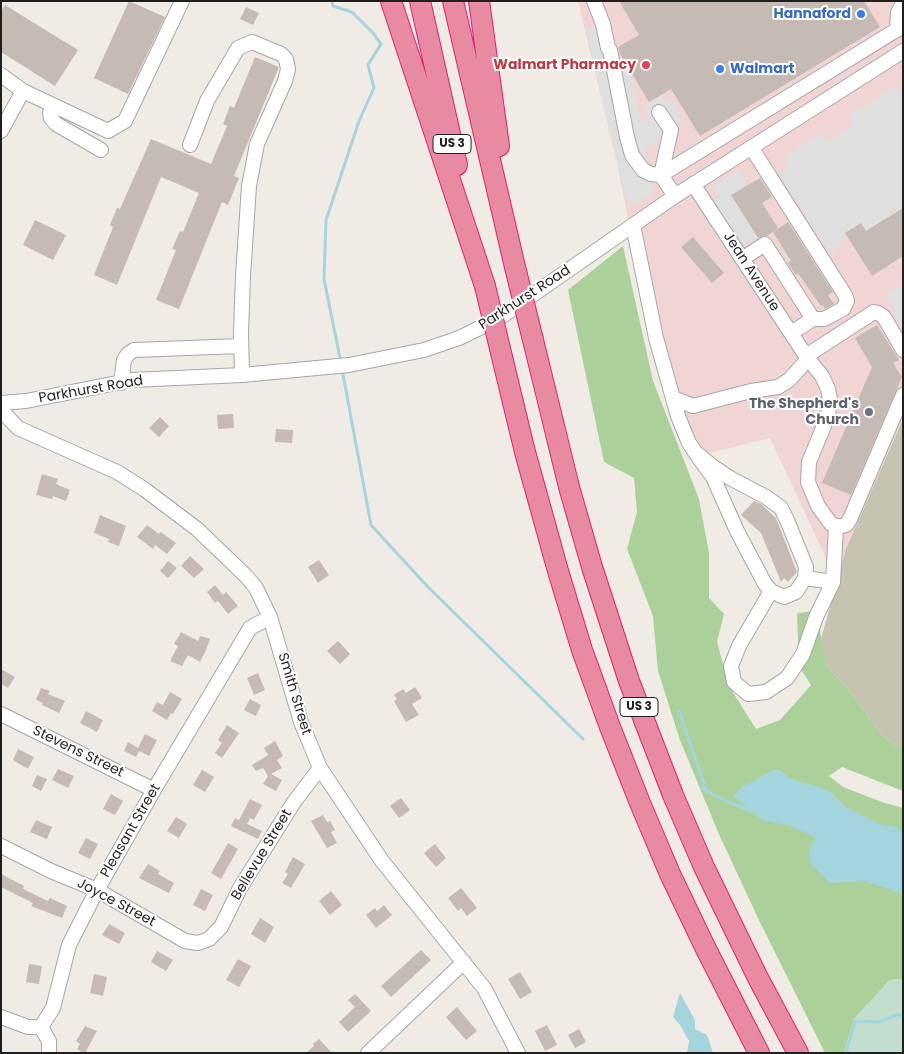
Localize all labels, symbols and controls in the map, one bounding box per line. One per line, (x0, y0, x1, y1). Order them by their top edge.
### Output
place label: Hannaford (773, 6, 851, 22)
marker: Hannaford (855, 8, 867, 20)
place label: Walmart Pharmacy (493, 57, 636, 73)
marker: Walmart Pharmacy (640, 59, 652, 71)
place label: Walmart (730, 61, 794, 77)
marker: Walmart (714, 63, 726, 75)
road number: US 3 (433, 134, 471, 154)
street label: Jean Avenue (719, 229, 783, 315)
street label: Parkhurst Road (476, 262, 574, 334)
street label: Parkhurst Road (38, 373, 144, 407)
place label: The Shepherd's Church (749, 396, 859, 428)
marker: The Shepherd's Church (863, 406, 875, 418)
street label: Smith Street (274, 651, 314, 737)
road number: US 3 (620, 698, 658, 716)
street label: Stevens Street (30, 723, 126, 781)
street label: Pleasant Street (97, 781, 165, 881)
street label: Bellevue Street (228, 807, 296, 903)
street label: Joyce Street (74, 875, 158, 931)

